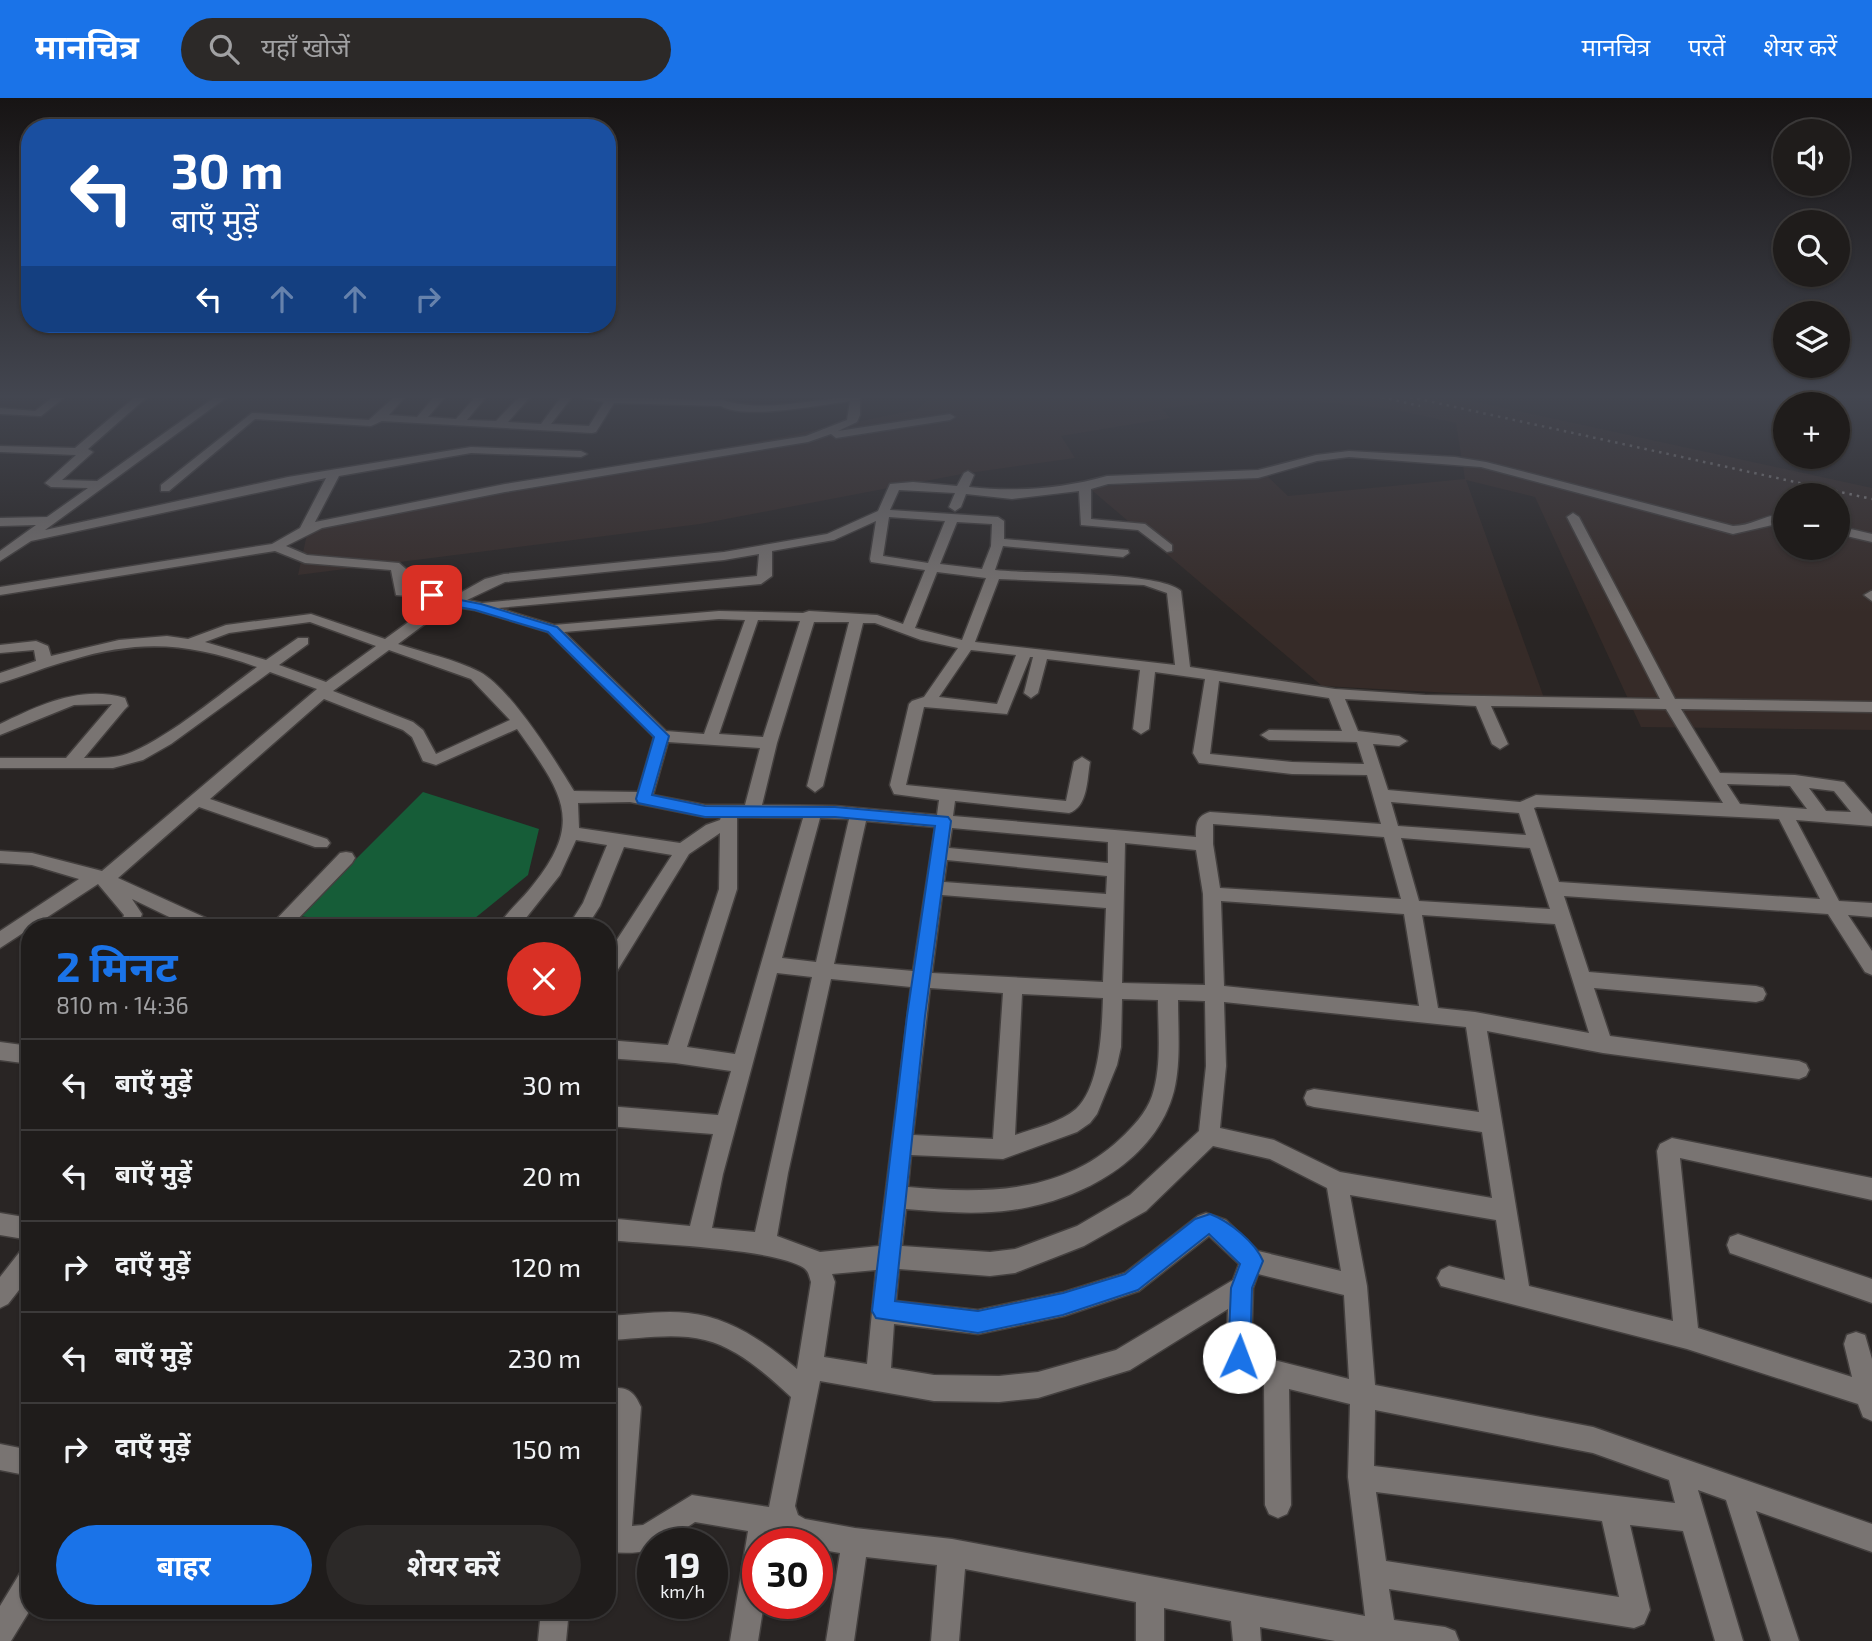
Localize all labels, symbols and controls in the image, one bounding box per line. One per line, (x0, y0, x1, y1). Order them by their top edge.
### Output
search box (181, 18, 671, 81)
text: मानचित्र (35, 26, 139, 66)
icon: search (205, 30, 243, 68)
text: यहाँ खोजें (261, 31, 350, 62)
text: मानचित्र (1582, 32, 1650, 61)
text: परतें (1688, 32, 1725, 61)
text: शेयर करें (1763, 32, 1837, 61)
map controls (1773, 119, 1850, 560)
button: sound (1773, 119, 1850, 196)
text: 30 m (171, 140, 283, 199)
icon: left (56, 147, 147, 238)
text: बाएँ मुड़ें (171, 200, 259, 238)
button: search (1773, 210, 1850, 287)
icon: left (190, 280, 228, 318)
icon: ahead (263, 280, 301, 318)
icon: ahead (336, 280, 374, 318)
icon: right (409, 280, 447, 318)
button: layers (1773, 301, 1850, 378)
button: + (1773, 392, 1850, 469)
button: − (1773, 483, 1850, 560)
pin (402, 565, 462, 625)
icon: arrive (413, 576, 451, 614)
text: 2 मिनट (56, 940, 178, 990)
button: close (507, 942, 581, 1016)
text: 810 m · 14:36 (56, 991, 189, 1019)
icon: left (56, 1066, 94, 1104)
text: बाएँ मुड़ें (115, 1066, 192, 1097)
text: 30 m (522, 1069, 581, 1100)
icon: left (56, 1157, 94, 1195)
text: बाएँ मुड़ें (115, 1157, 192, 1188)
text: 20 m (522, 1160, 581, 1191)
icon: right (56, 1248, 94, 1286)
text: दाएँ मुड़ें (115, 1248, 190, 1279)
text: 120 m (512, 1251, 581, 1282)
position arrow (1202, 1320, 1276, 1394)
icon: left (56, 1339, 94, 1377)
text: बाएँ मुड़ें (115, 1339, 192, 1370)
text: 230 m (508, 1342, 581, 1373)
icon: right (56, 1430, 94, 1468)
text: दाएँ मुड़ें (115, 1430, 190, 1461)
text: 150 m (512, 1433, 581, 1464)
button: बाहर (56, 1525, 312, 1605)
button: शेयर करें (326, 1525, 581, 1605)
speed limit sign: 30 (742, 1528, 833, 1619)
text: 19 (665, 1543, 700, 1585)
text: km/h (660, 1580, 705, 1602)

